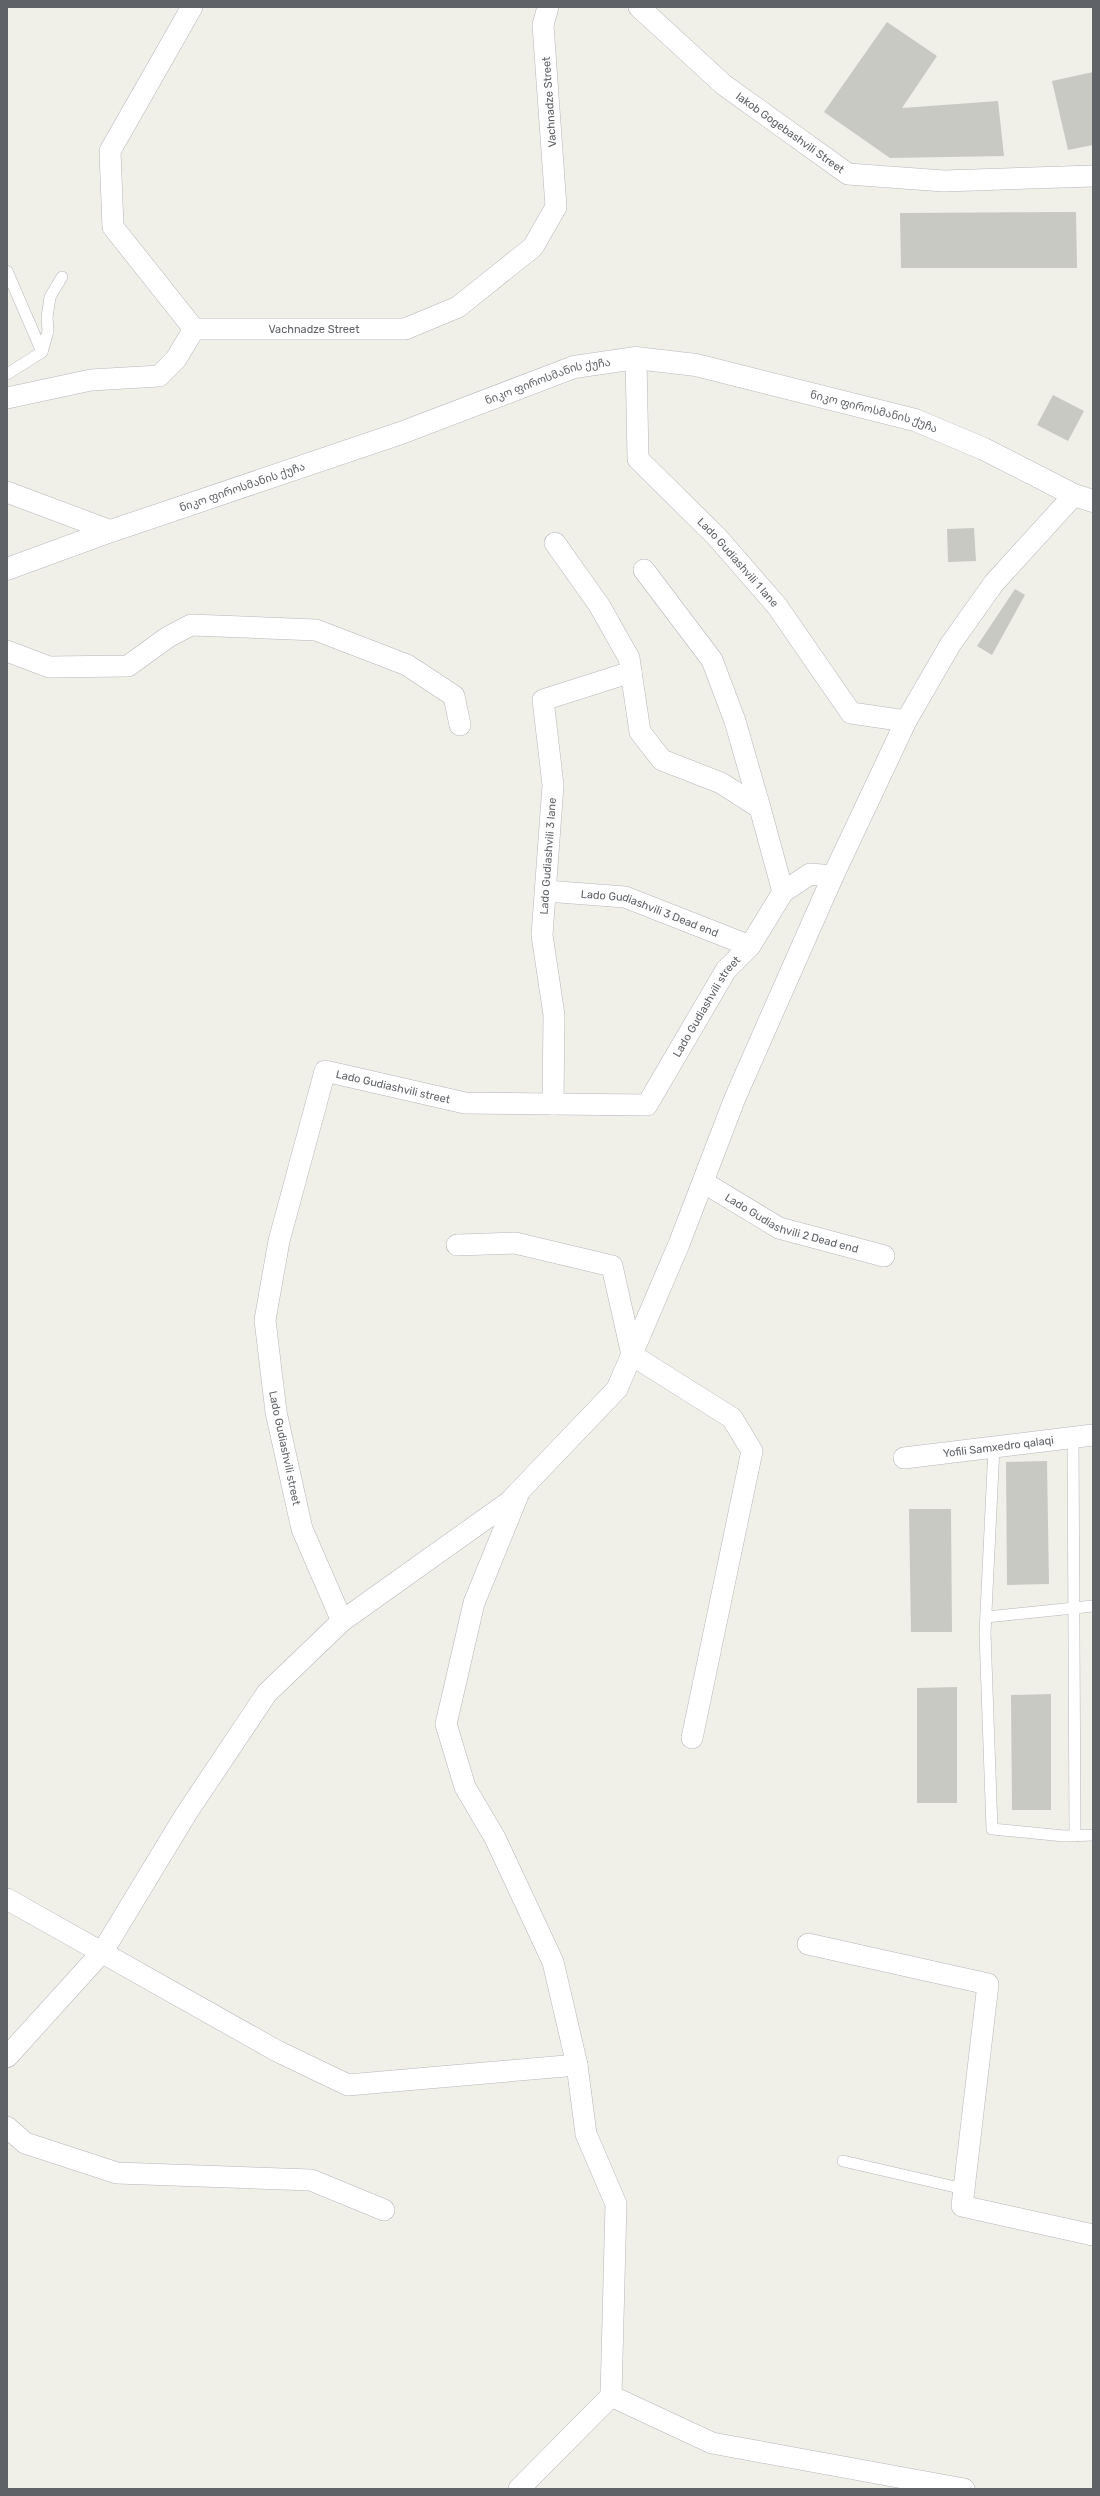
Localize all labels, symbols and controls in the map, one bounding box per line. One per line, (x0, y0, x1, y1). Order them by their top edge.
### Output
street label: Vachnadze Street (540, 55, 559, 148)
street label: Iakob Gogebashvili Street (733, 90, 847, 177)
street label: Vachnadze Street (268, 323, 360, 336)
street label: ნიკო ფიროსმანის ქუჩა (483, 356, 611, 407)
street label: ნიკო ფიროსმანის ქუჩა (809, 388, 939, 436)
street label: ნიკო ფიროსმანის ქუჩა (178, 460, 307, 514)
street label: Lado Gudiashvili 1 lane (695, 515, 781, 610)
street label: Lado Gudiashvili 3 lane (538, 797, 559, 915)
street label: Lado Gudiashvili 3 Dead end (580, 888, 720, 940)
street label: Lado Gudiashvili street (670, 953, 744, 1060)
street label: Lado Gudiashvili street (335, 1068, 452, 1107)
street label: Lado Gudiashvili 2 Dead end (722, 1191, 860, 1256)
street label: Lado Gudiashvili street (266, 1390, 303, 1507)
street label: Yofili Samxedro qalaqi (942, 1434, 1054, 1460)

